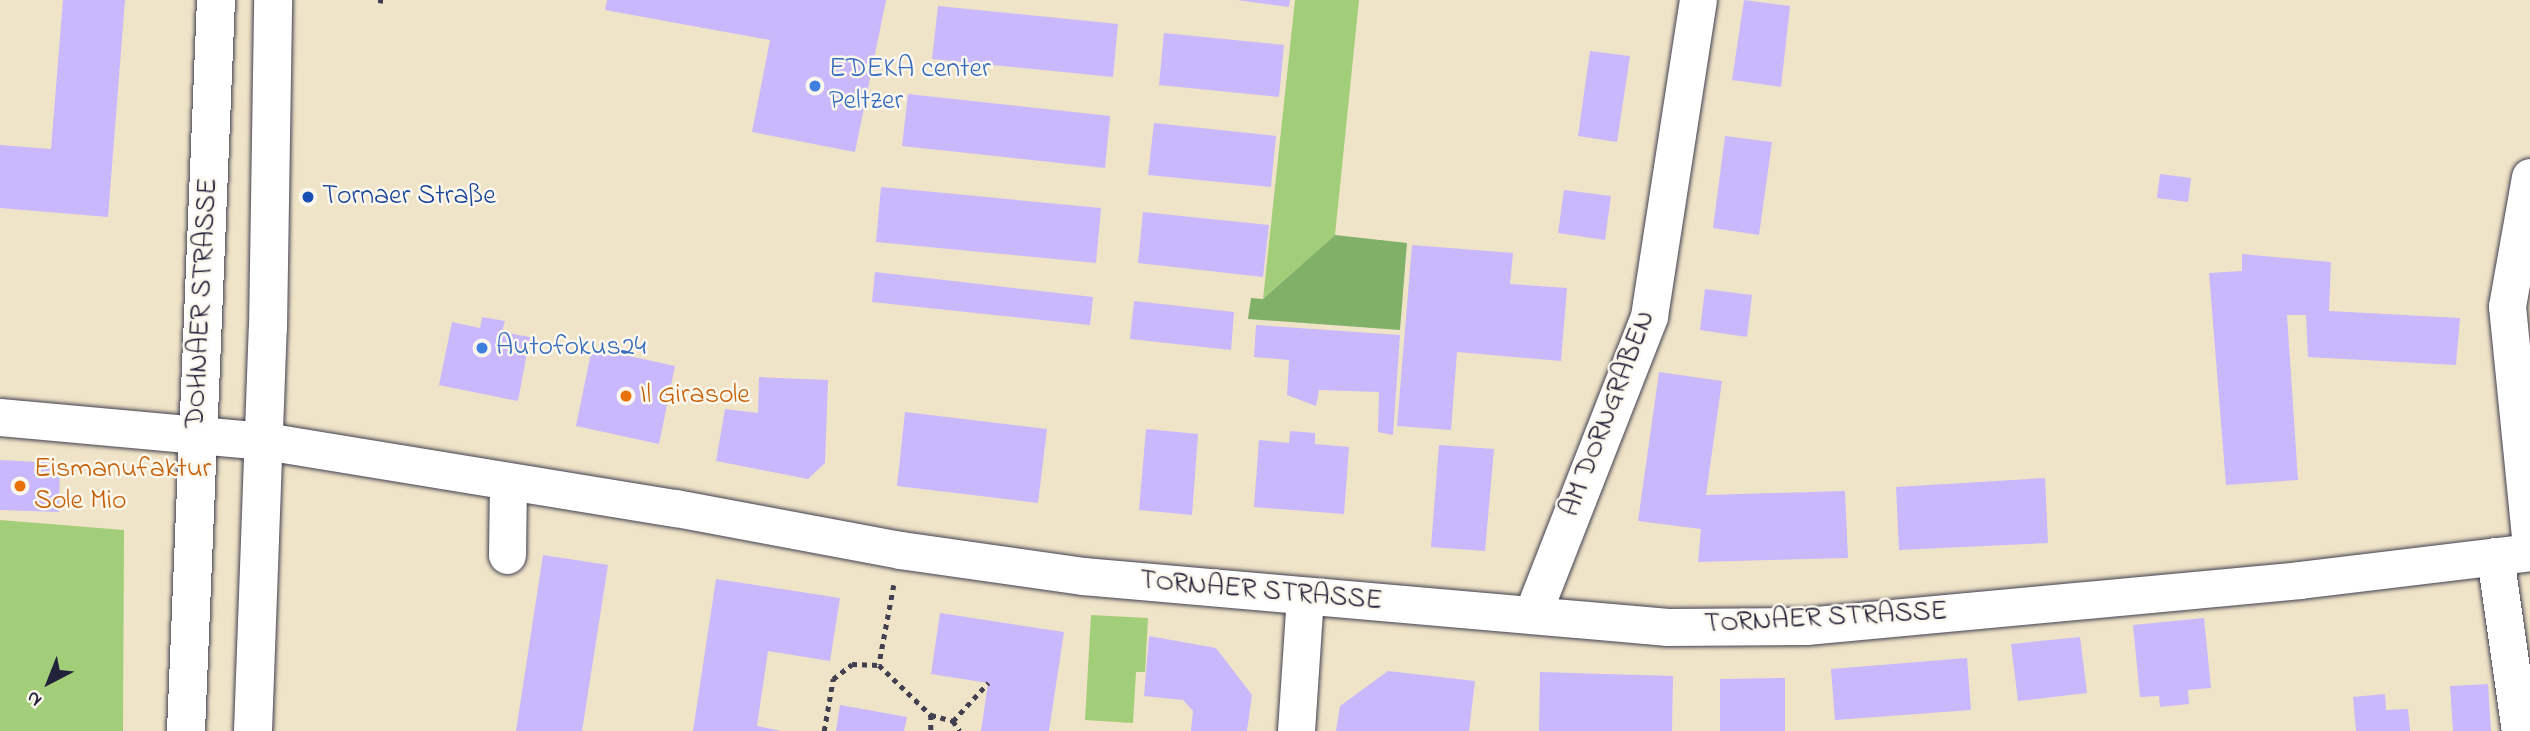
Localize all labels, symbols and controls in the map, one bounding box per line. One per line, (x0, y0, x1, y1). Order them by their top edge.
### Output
place label: EDEKA center Peltzer (829, 53, 991, 119)
marker: EDEKA center Peltzer (807, 78, 823, 94)
street label: DOHNAER STRASSE (180, 177, 226, 429)
place label: Tornaer Straße (322, 180, 496, 214)
marker: Tornaer Straße (300, 189, 316, 205)
street label: AM DORNGRABEN (1554, 306, 1664, 522)
place label: Autofokus24 (496, 331, 646, 365)
marker: Autofokus24 (474, 340, 490, 356)
place label: Il Girasole (640, 379, 750, 413)
marker: Il Girasole (618, 388, 634, 404)
place label: Eismanufaktur Sole Mio (34, 453, 211, 519)
marker: Eismanufaktur Sole Mio (12, 478, 28, 494)
street label: TORNAER STRASSE (1138, 565, 1384, 619)
street label: TORNAER STRASSE (1704, 596, 1948, 642)
north arrow (14, 647, 84, 717)
text: N (21, 684, 48, 712)

